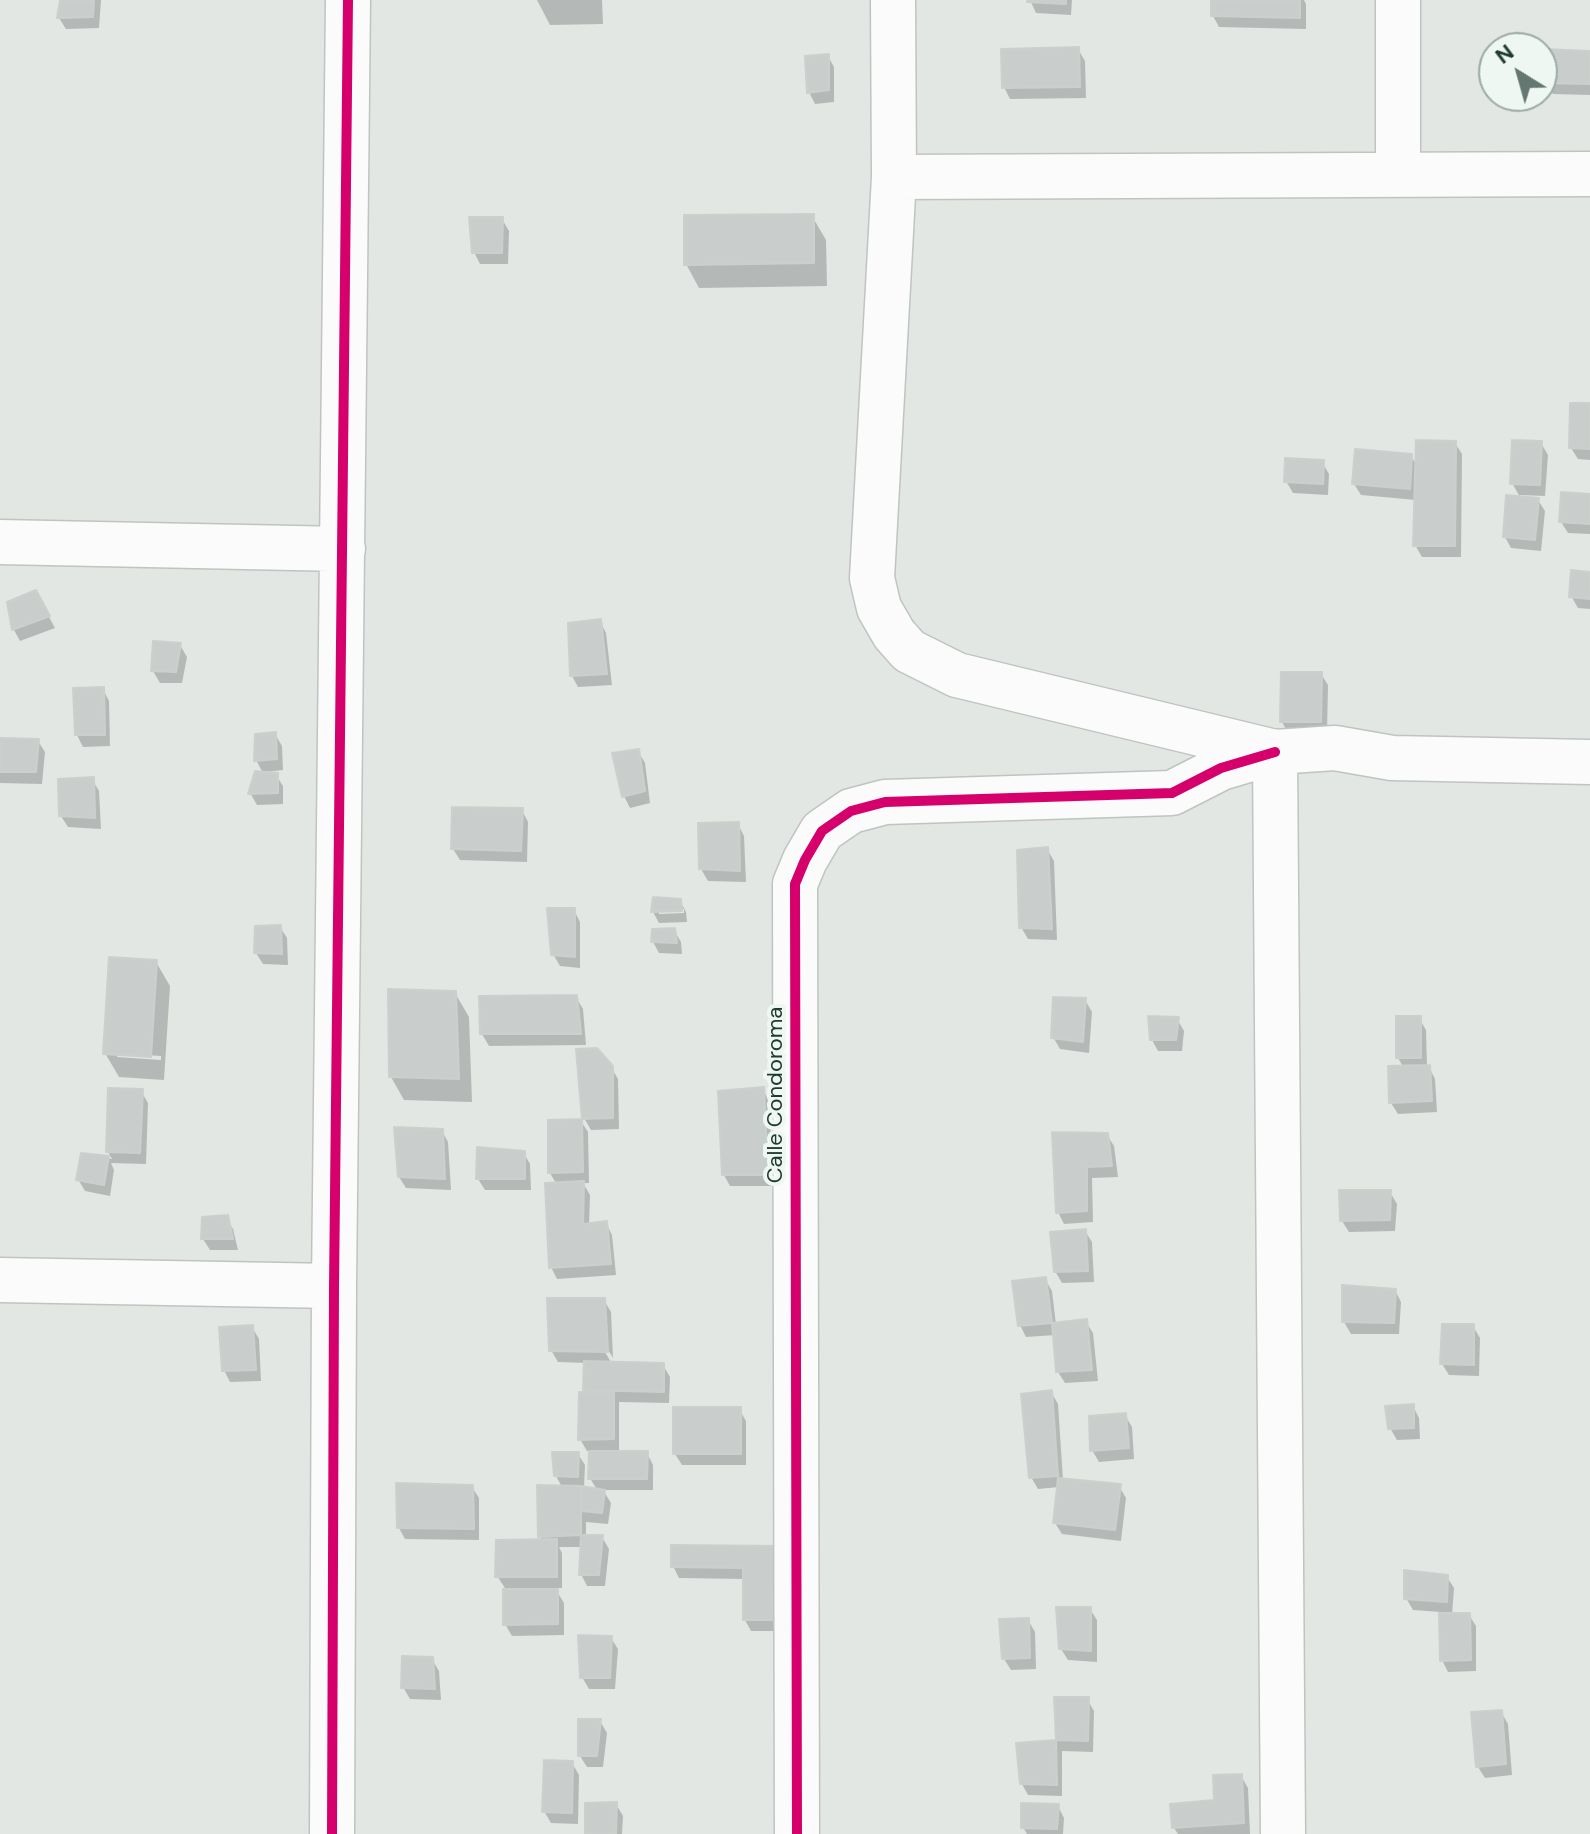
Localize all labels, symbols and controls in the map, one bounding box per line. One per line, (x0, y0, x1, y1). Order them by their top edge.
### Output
north arrow (1478, 32, 1558, 112)
text: N (1489, 38, 1520, 70)
street label: Calle Condoroma (763, 1007, 789, 1183)

